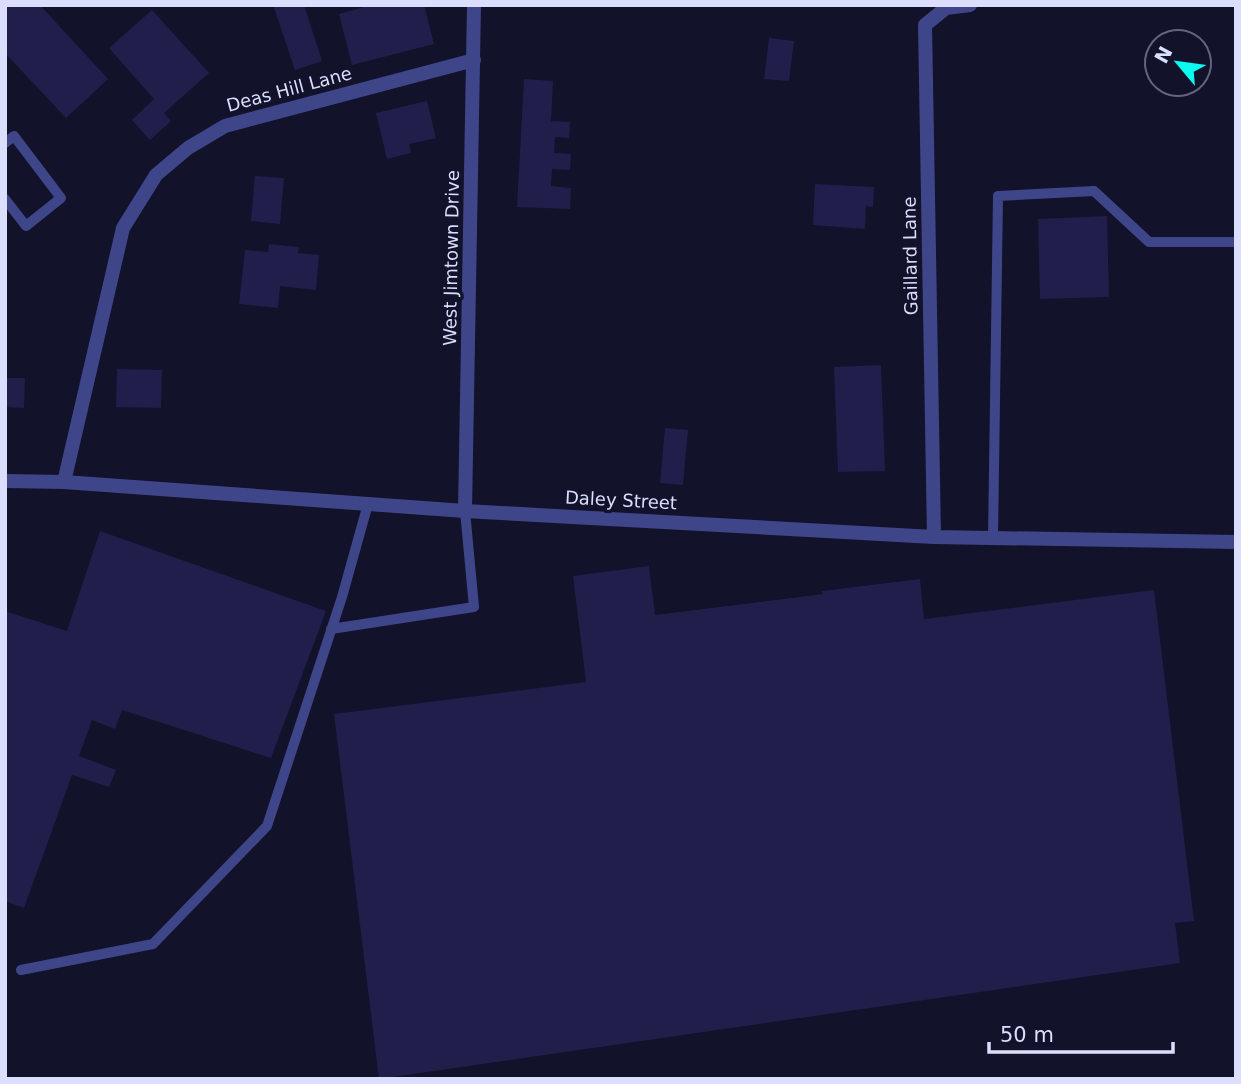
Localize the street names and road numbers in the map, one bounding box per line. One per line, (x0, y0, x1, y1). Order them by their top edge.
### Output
street label: Deas Hill Lane (224, 62, 354, 116)
street label: West Jimtown Drive (439, 170, 463, 346)
street label: Gaillard Lane (898, 196, 922, 316)
street label: Daley Street (565, 487, 677, 513)

